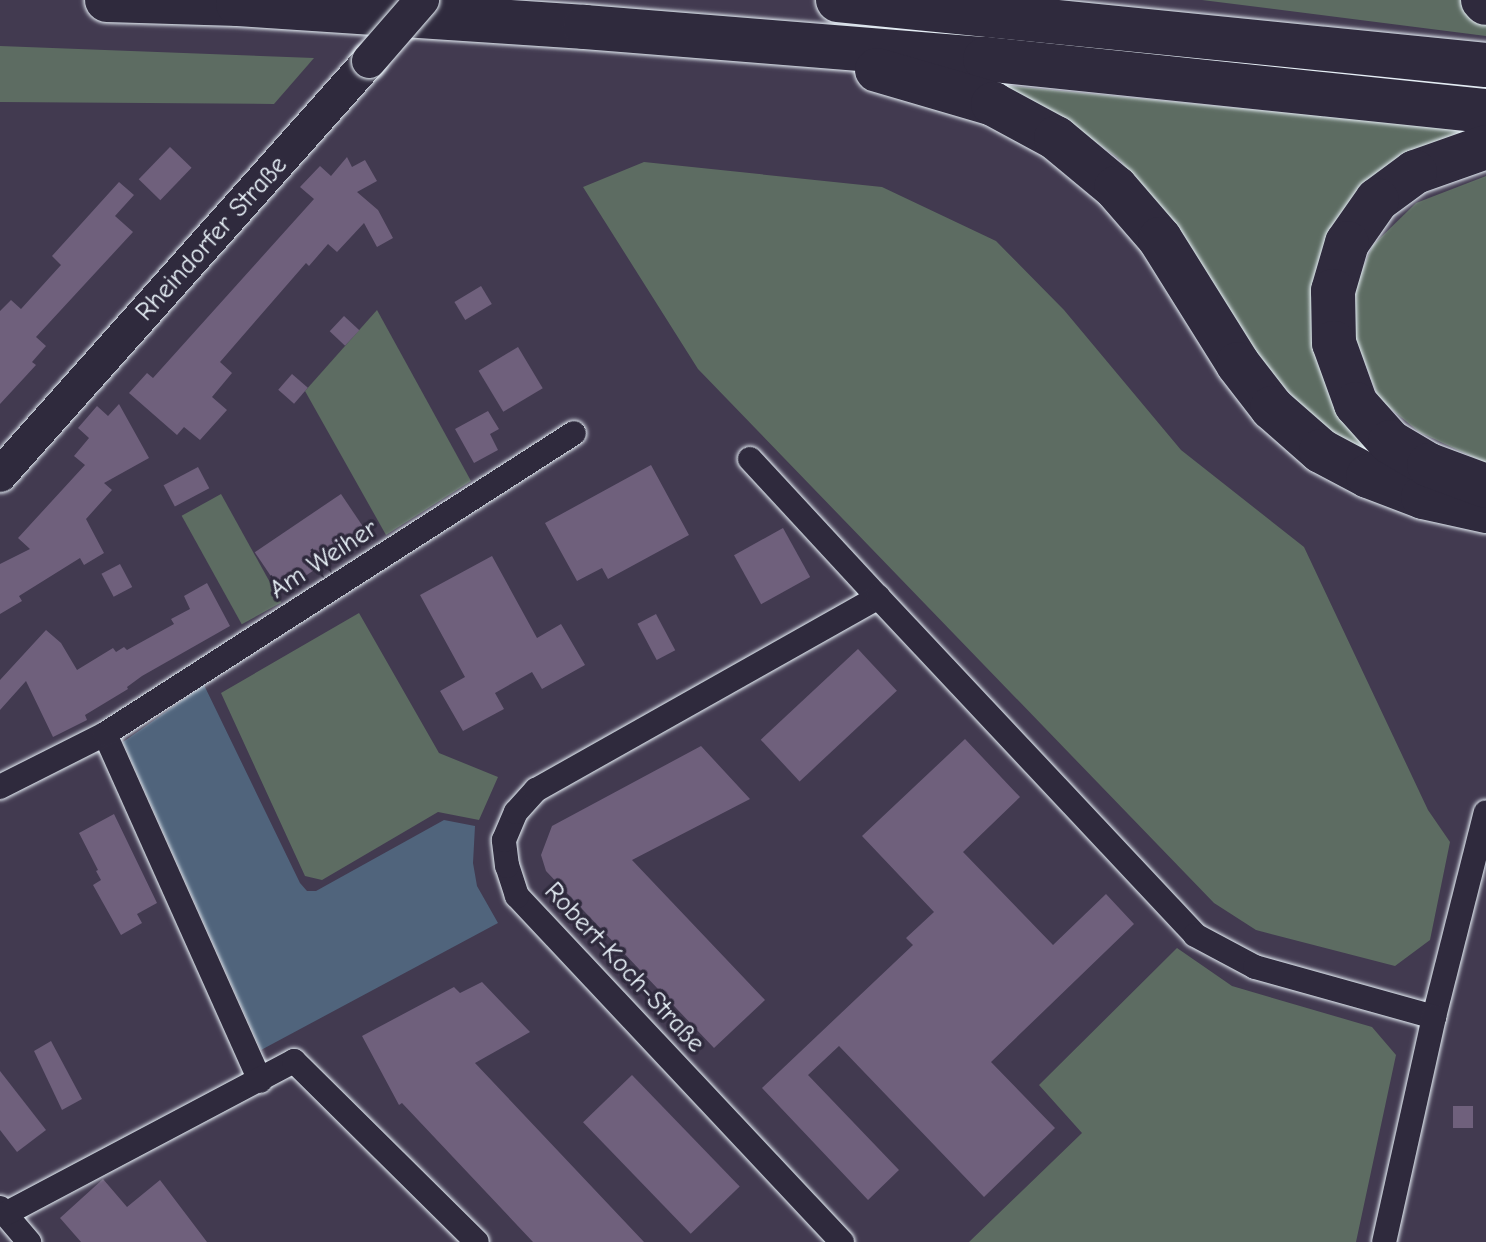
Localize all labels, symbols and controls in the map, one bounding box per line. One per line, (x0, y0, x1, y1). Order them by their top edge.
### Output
street label: Rheindorfer Straße (130, 150, 294, 328)
street label: Am Weiher (264, 514, 384, 606)
street label: Robert-Koch-Straße (537, 877, 711, 1059)

